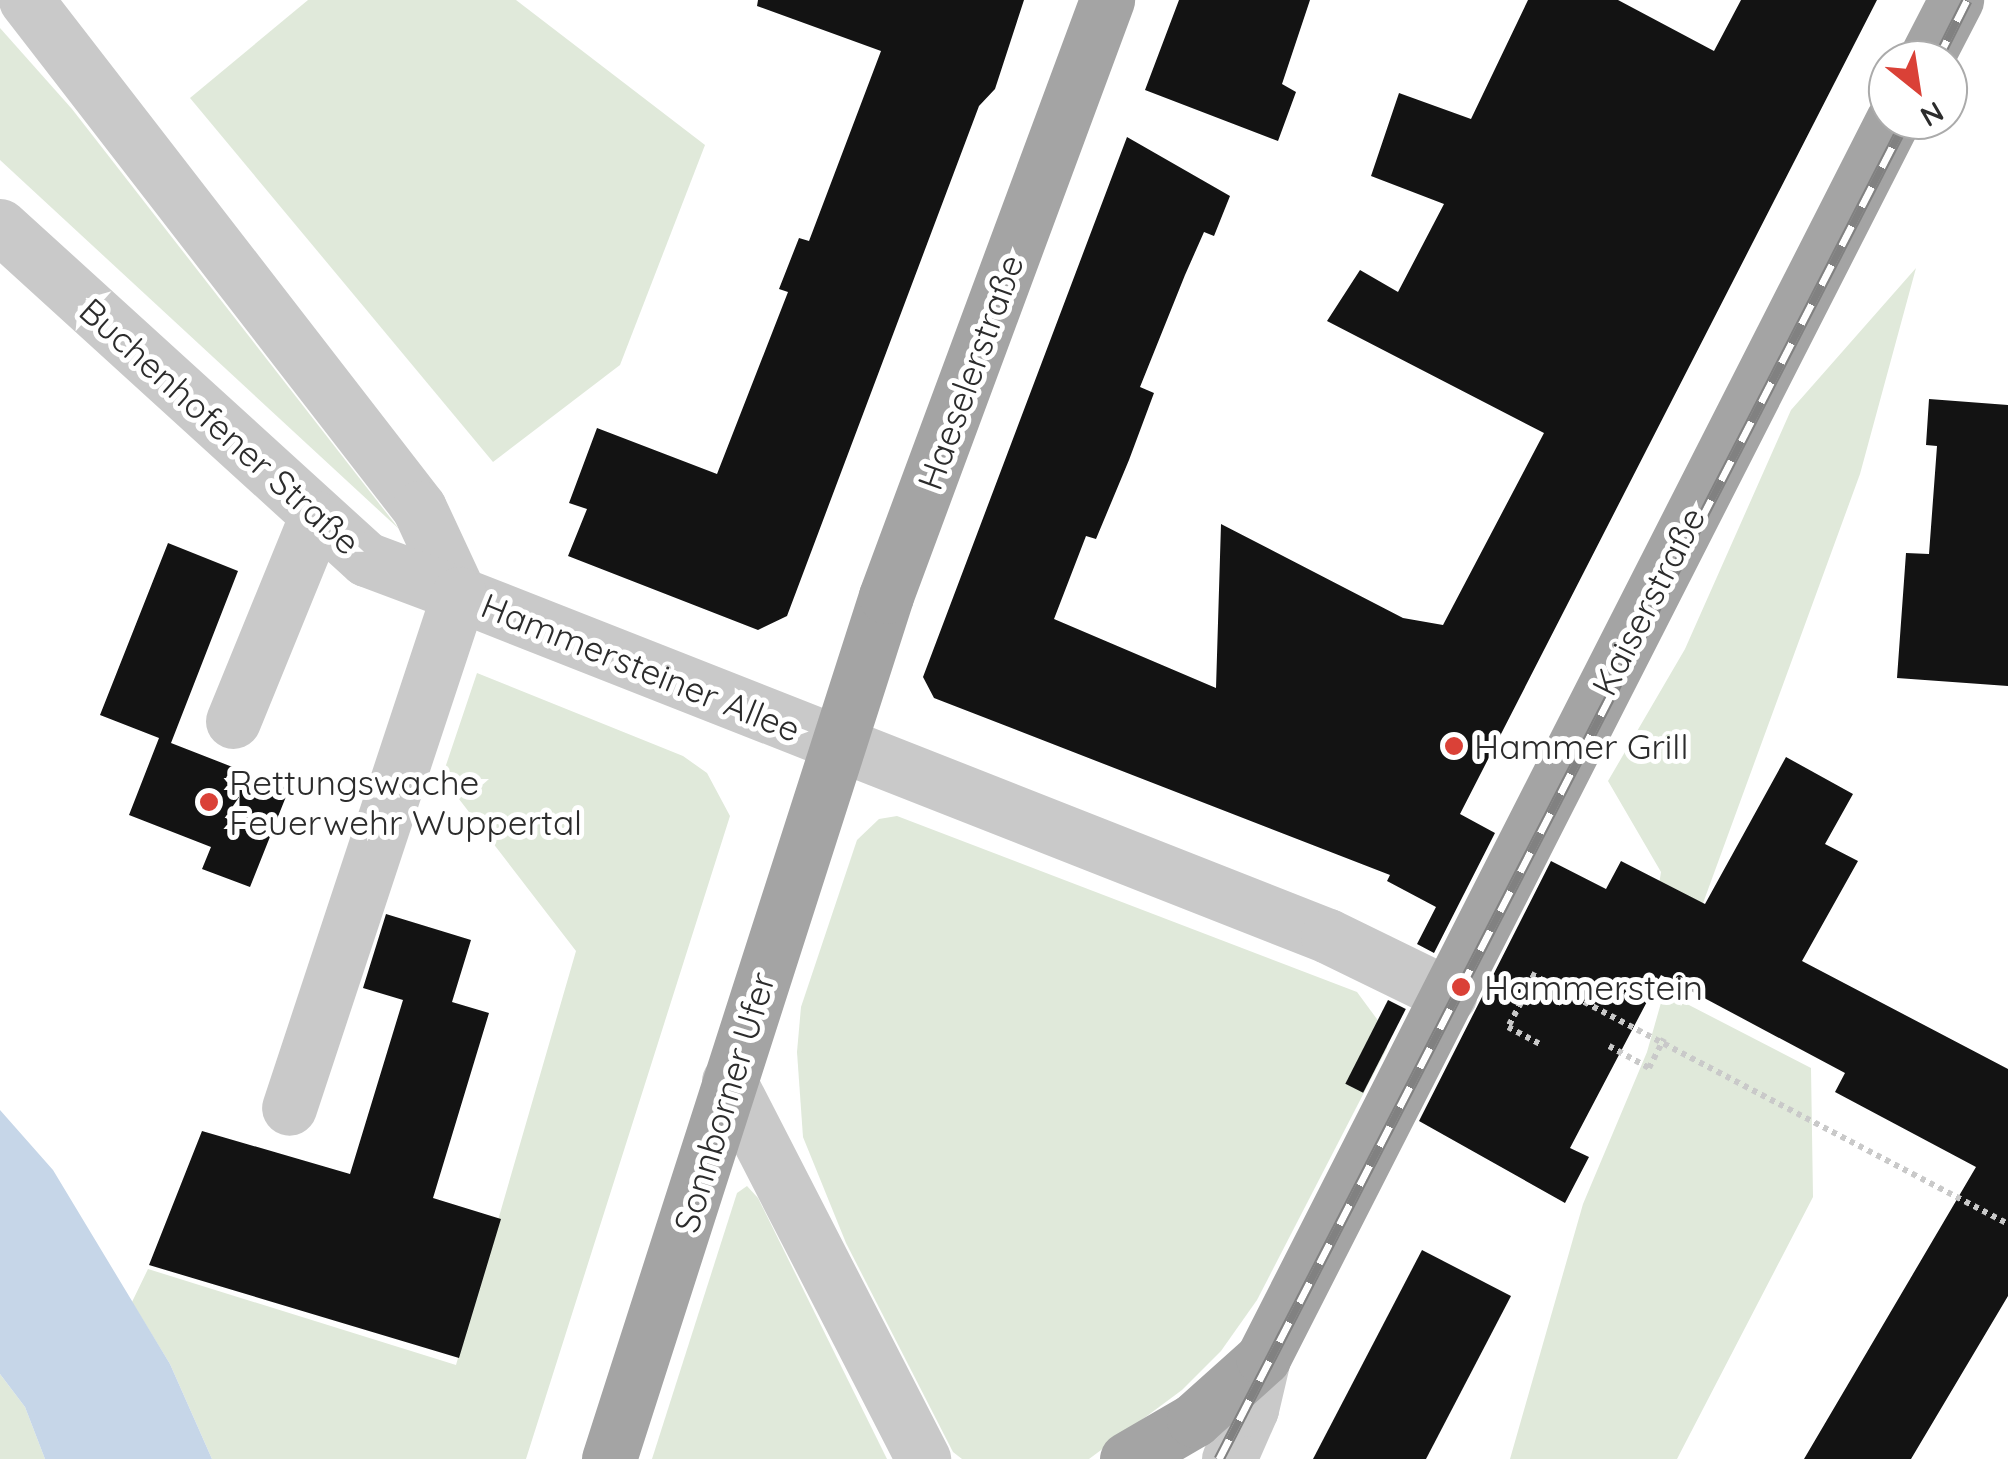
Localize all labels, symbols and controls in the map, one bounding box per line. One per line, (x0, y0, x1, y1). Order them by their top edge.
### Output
north arrow (1868, 40, 1968, 140)
text: N (1915, 94, 1950, 135)
street label: Haeselerstraße (908, 249, 1032, 495)
street label: Buchenhofener Straße (71, 289, 369, 563)
street label: Kaiserstraße (1583, 500, 1713, 702)
street label: Hammersteiner Allee (476, 584, 806, 750)
place label: Hammer Grill (1474, 725, 1688, 767)
marker: Hammer Grill (1443, 735, 1465, 757)
place label: Rettungswache Feuerwehr Wuppertal (229, 761, 582, 843)
marker: Rettungswache Feuerwehr Wuppertal (198, 791, 220, 813)
place label: Hammerstein (1484, 966, 1703, 1008)
street label: Sonnborner Ufer (665, 967, 783, 1237)
marker: Hammerstein (1448, 974, 1474, 1000)

